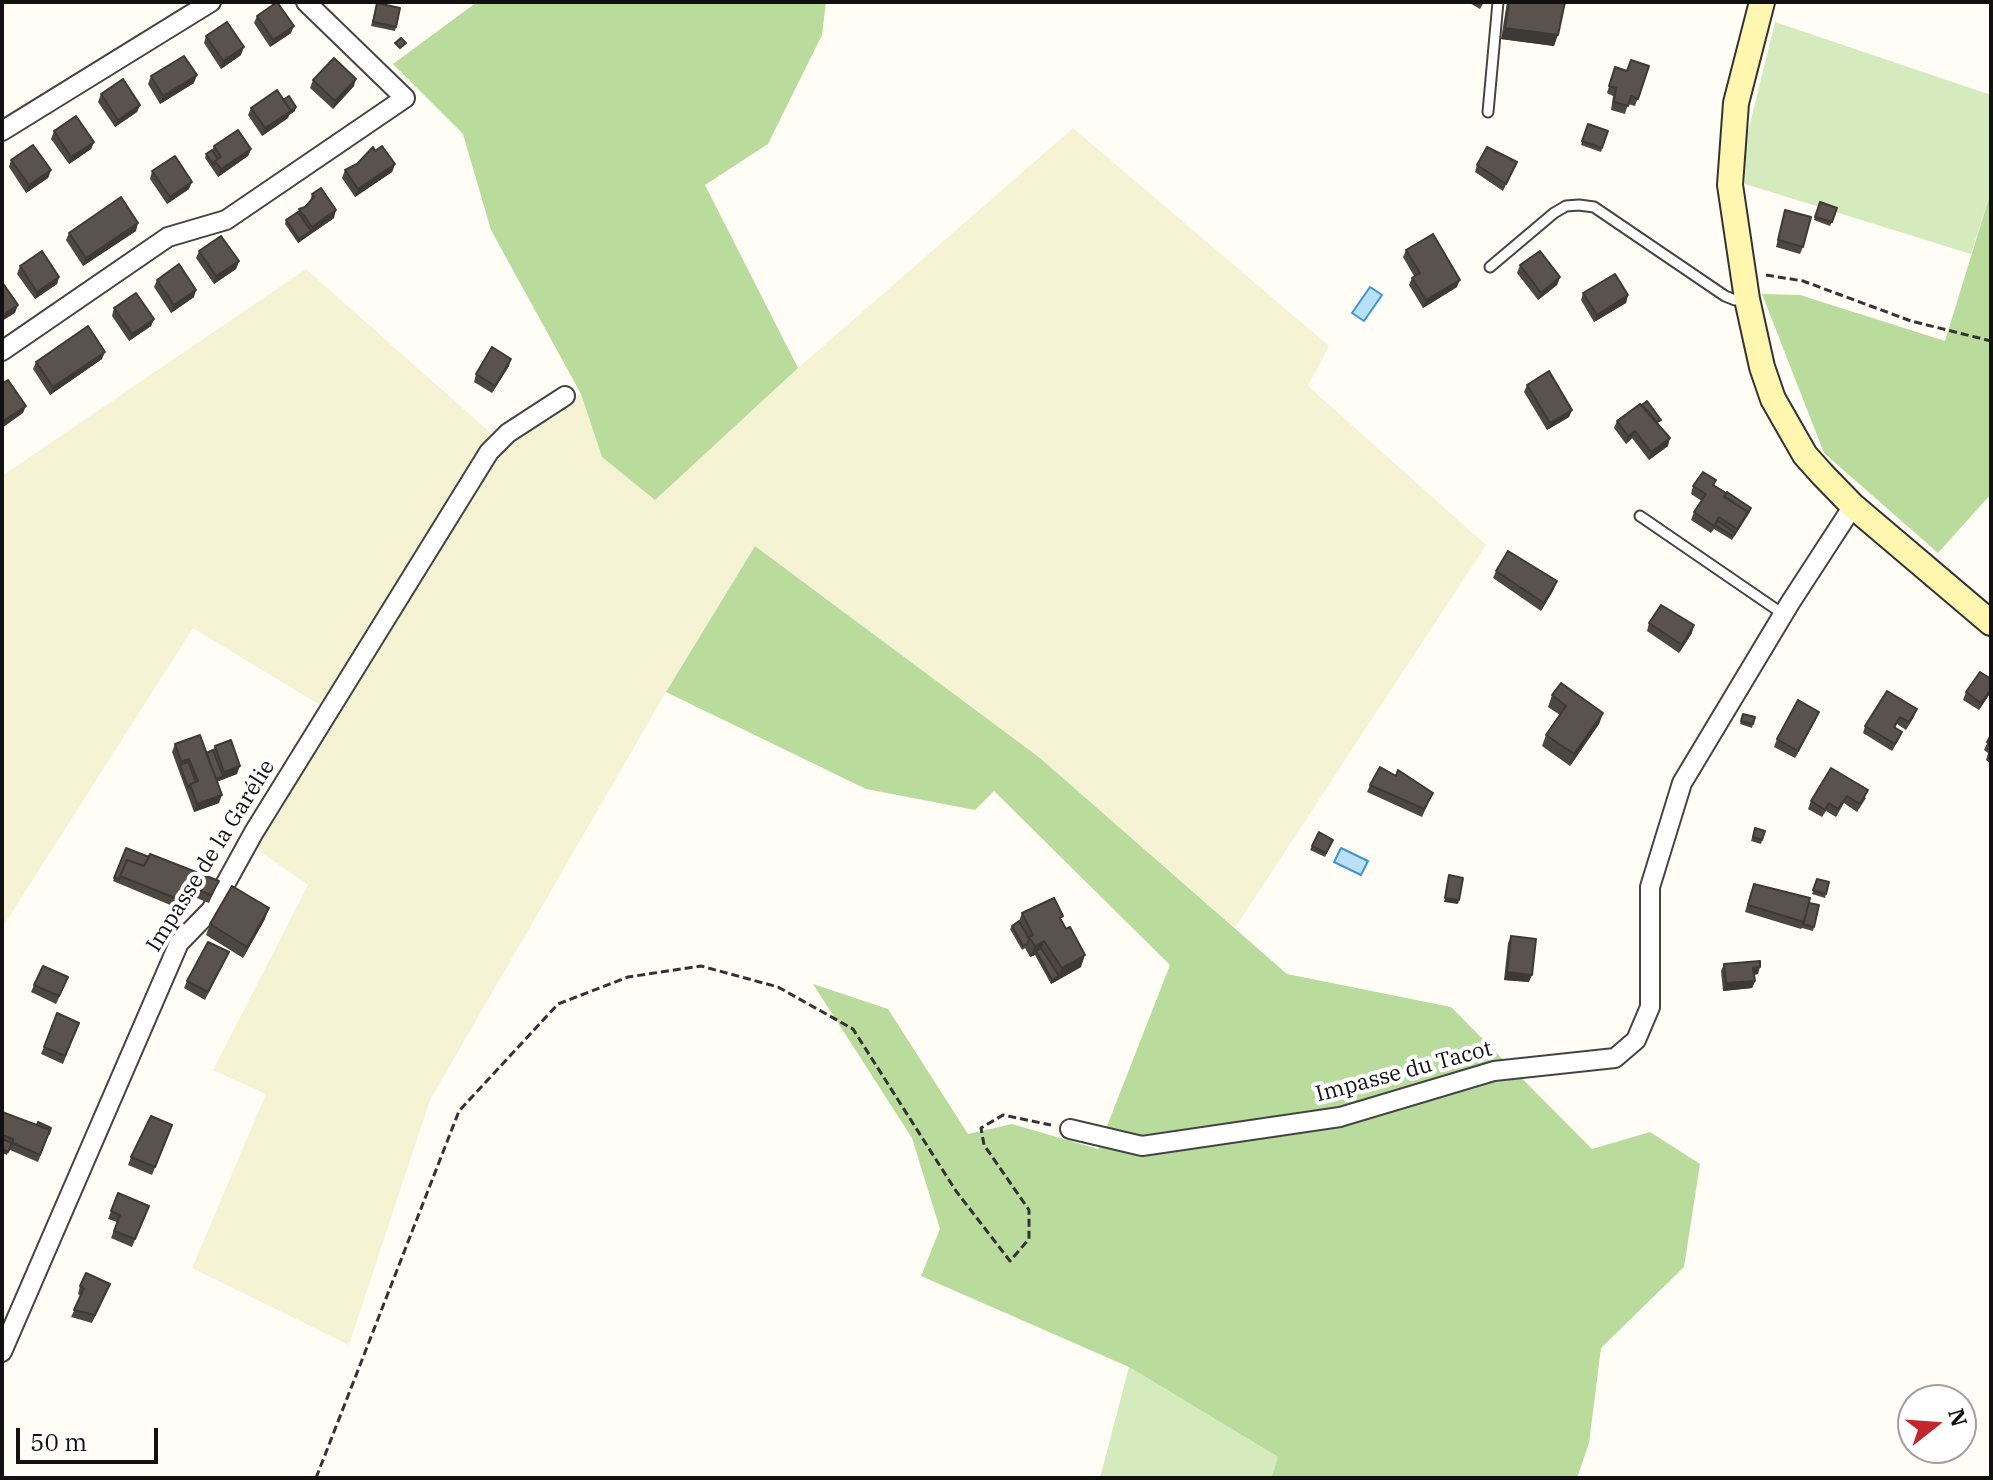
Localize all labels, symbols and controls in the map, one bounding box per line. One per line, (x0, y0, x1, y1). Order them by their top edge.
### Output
street label: Impasse de la Garélie (141, 755, 281, 957)
street label: Impasse du Tacot (1313, 1036, 1495, 1108)
north arrow (1897, 1384, 1977, 1464)
text: N (1942, 1405, 1975, 1430)
scale bar (20, 1412, 162, 1462)
text: 50 m (30, 1426, 87, 1458)

